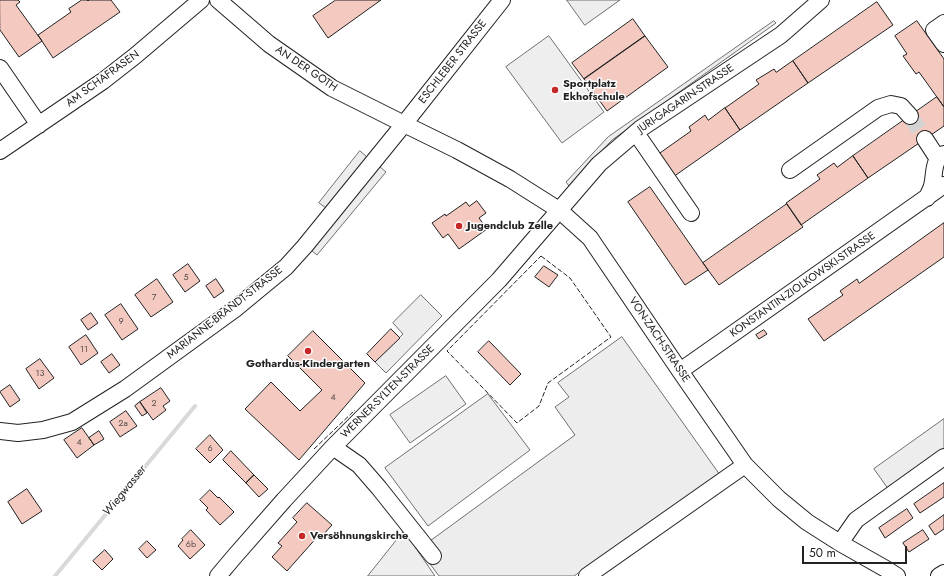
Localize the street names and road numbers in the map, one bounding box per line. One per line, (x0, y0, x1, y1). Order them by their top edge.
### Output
street label: ESCHLEBER STRASSE (416, 17, 490, 107)
street label: AN DER GOTH (272, 43, 340, 95)
street label: AM SCHAFRASEN (64, 48, 142, 110)
street label: JURI-GAGARIN-STRASSE (635, 62, 737, 136)
street label: KONSTANTIN-ZIOLKOWSKI-STRASSE (728, 230, 878, 340)
street label: MARIANNE-BRANDT-STRASSE (165, 264, 285, 362)
street label: VON-ZACH-STRASSE (626, 295, 692, 385)
street label: WERNER-SYLTEN-STRASSE (338, 342, 438, 442)

